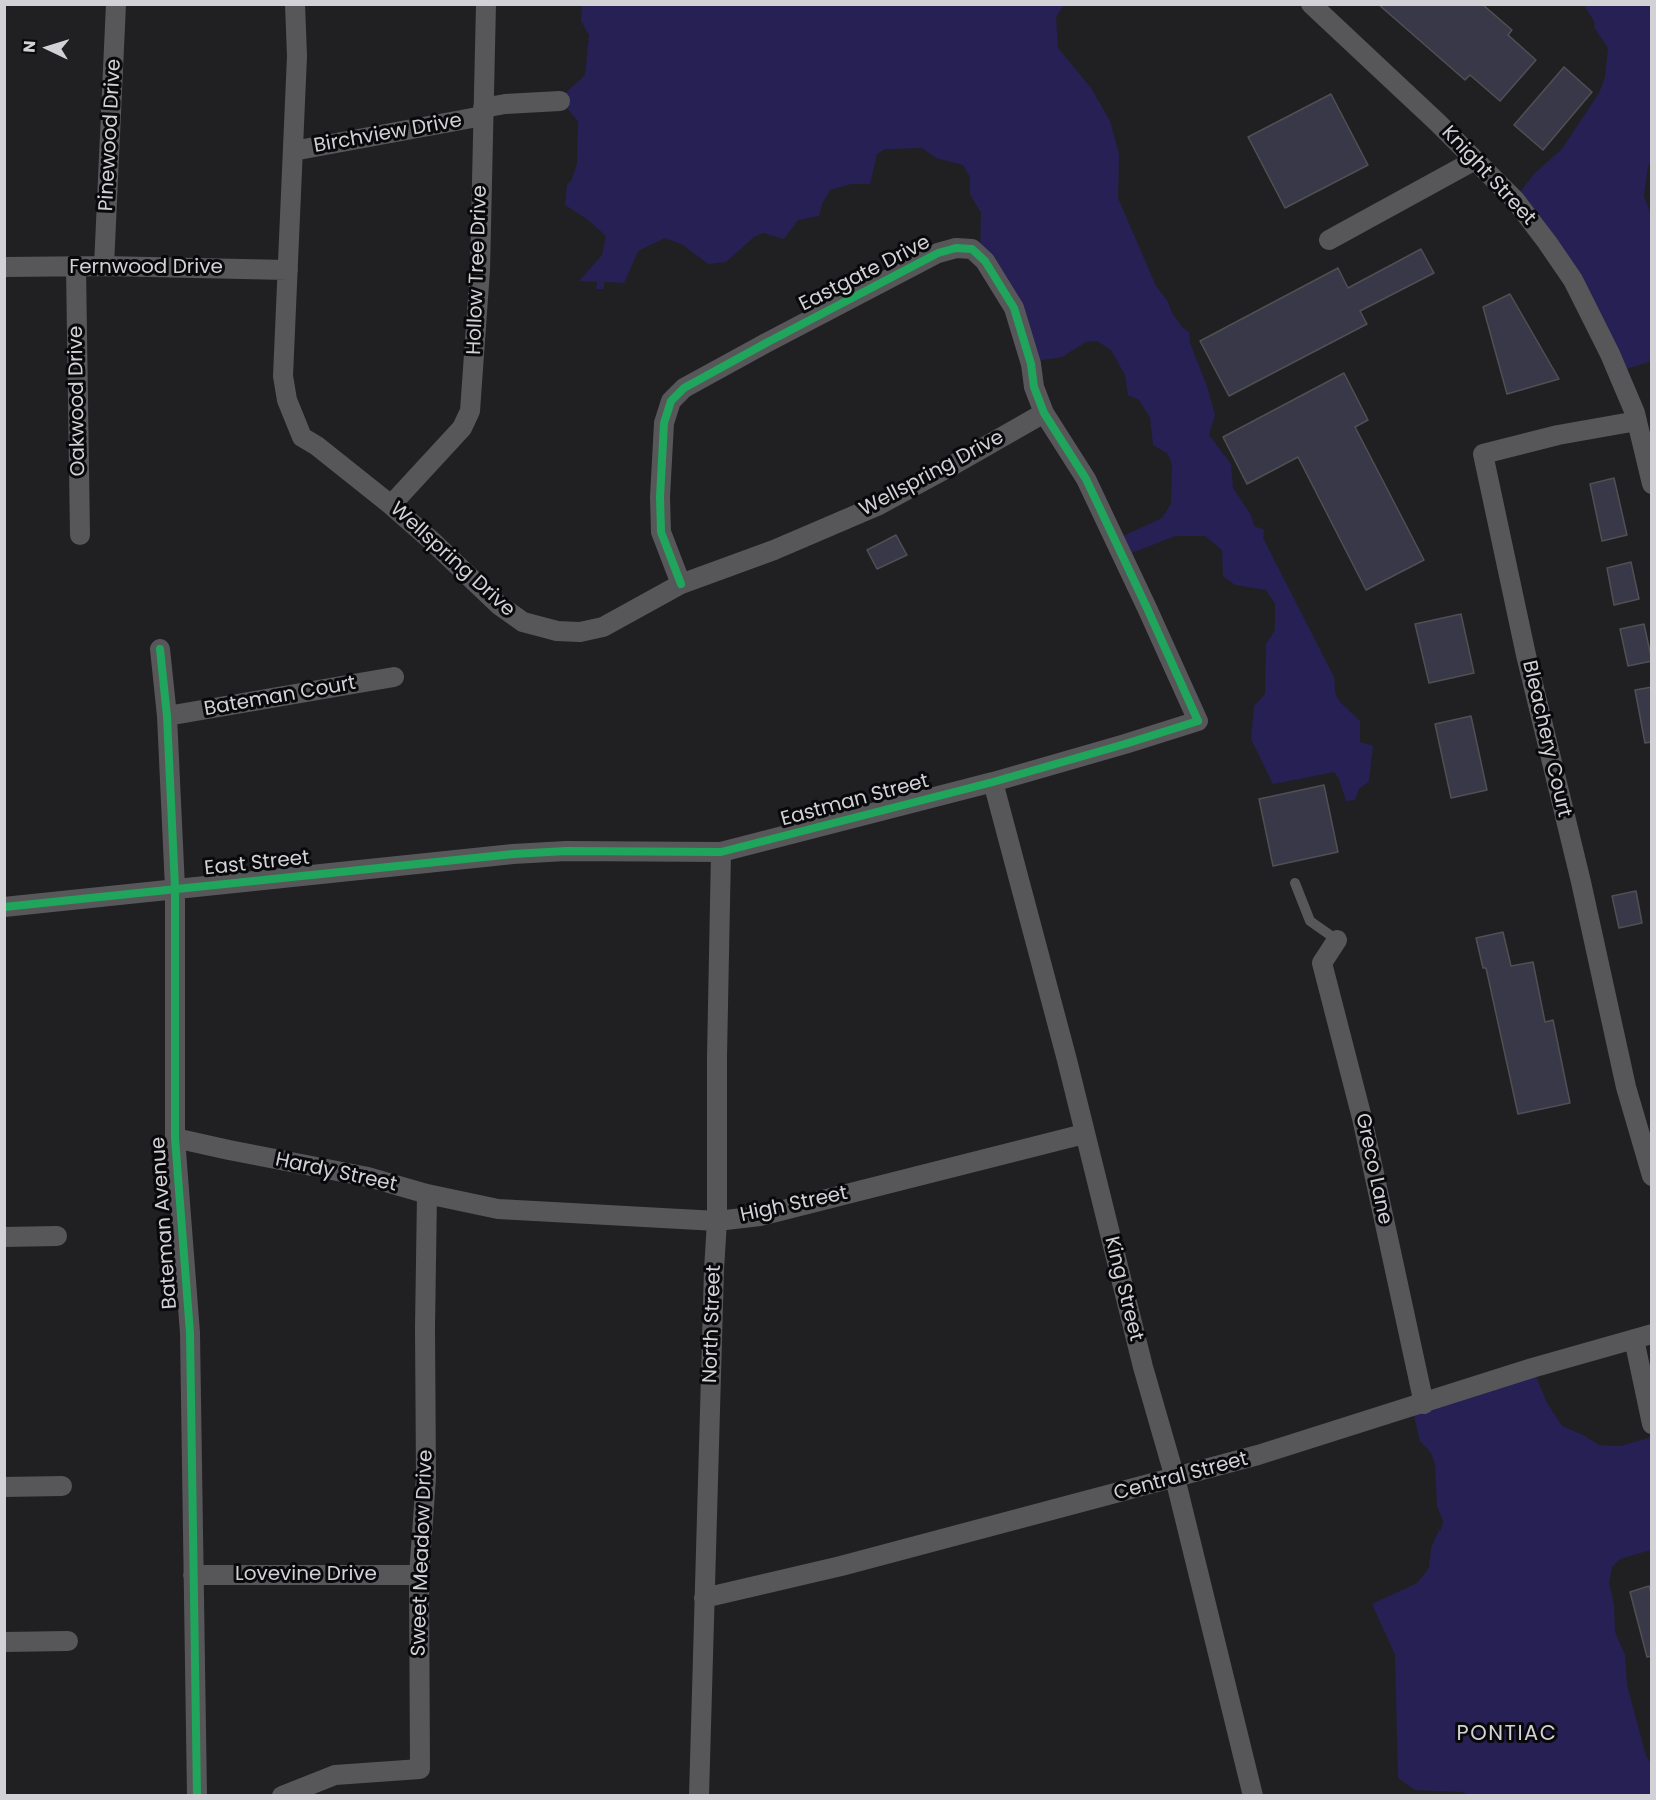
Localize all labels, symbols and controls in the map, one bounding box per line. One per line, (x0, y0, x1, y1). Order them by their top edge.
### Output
north arrow (18, 18, 78, 78)
text: N (18, 40, 41, 54)
street label: Pinewood Drive (95, 58, 127, 212)
street label: Birchview Drive (312, 109, 464, 159)
street label: Knight Street (1436, 121, 1540, 231)
street label: Hollow Tree Drive (463, 185, 493, 355)
street label: Eastgate Drive (796, 231, 934, 317)
street label: Fernwood Drive (69, 256, 223, 280)
street label: Oakwood Drive (65, 326, 91, 476)
street label: Wellspring Drive (856, 426, 1008, 522)
street label: Wellspring Drive (385, 498, 519, 622)
street label: Bleachery Court (1516, 658, 1576, 820)
street label: Bateman Court (202, 672, 358, 722)
street label: Eastman Street (778, 770, 932, 832)
street label: East Street (203, 847, 311, 881)
street label: Greco Lane (1350, 1111, 1396, 1227)
street label: Bateman Avenue (147, 1136, 183, 1310)
street label: Hardy Street (273, 1148, 399, 1198)
street label: High Street (738, 1182, 850, 1228)
street label: King Street (1098, 1234, 1148, 1344)
street label: North Street (699, 1264, 727, 1384)
street label: Central Street (1111, 1448, 1251, 1506)
street label: Sweet Meadow Drive (407, 1449, 439, 1657)
street label: Lovevine Drive (235, 1563, 377, 1587)
district label: PONTIAC (1457, 1722, 1557, 1748)

